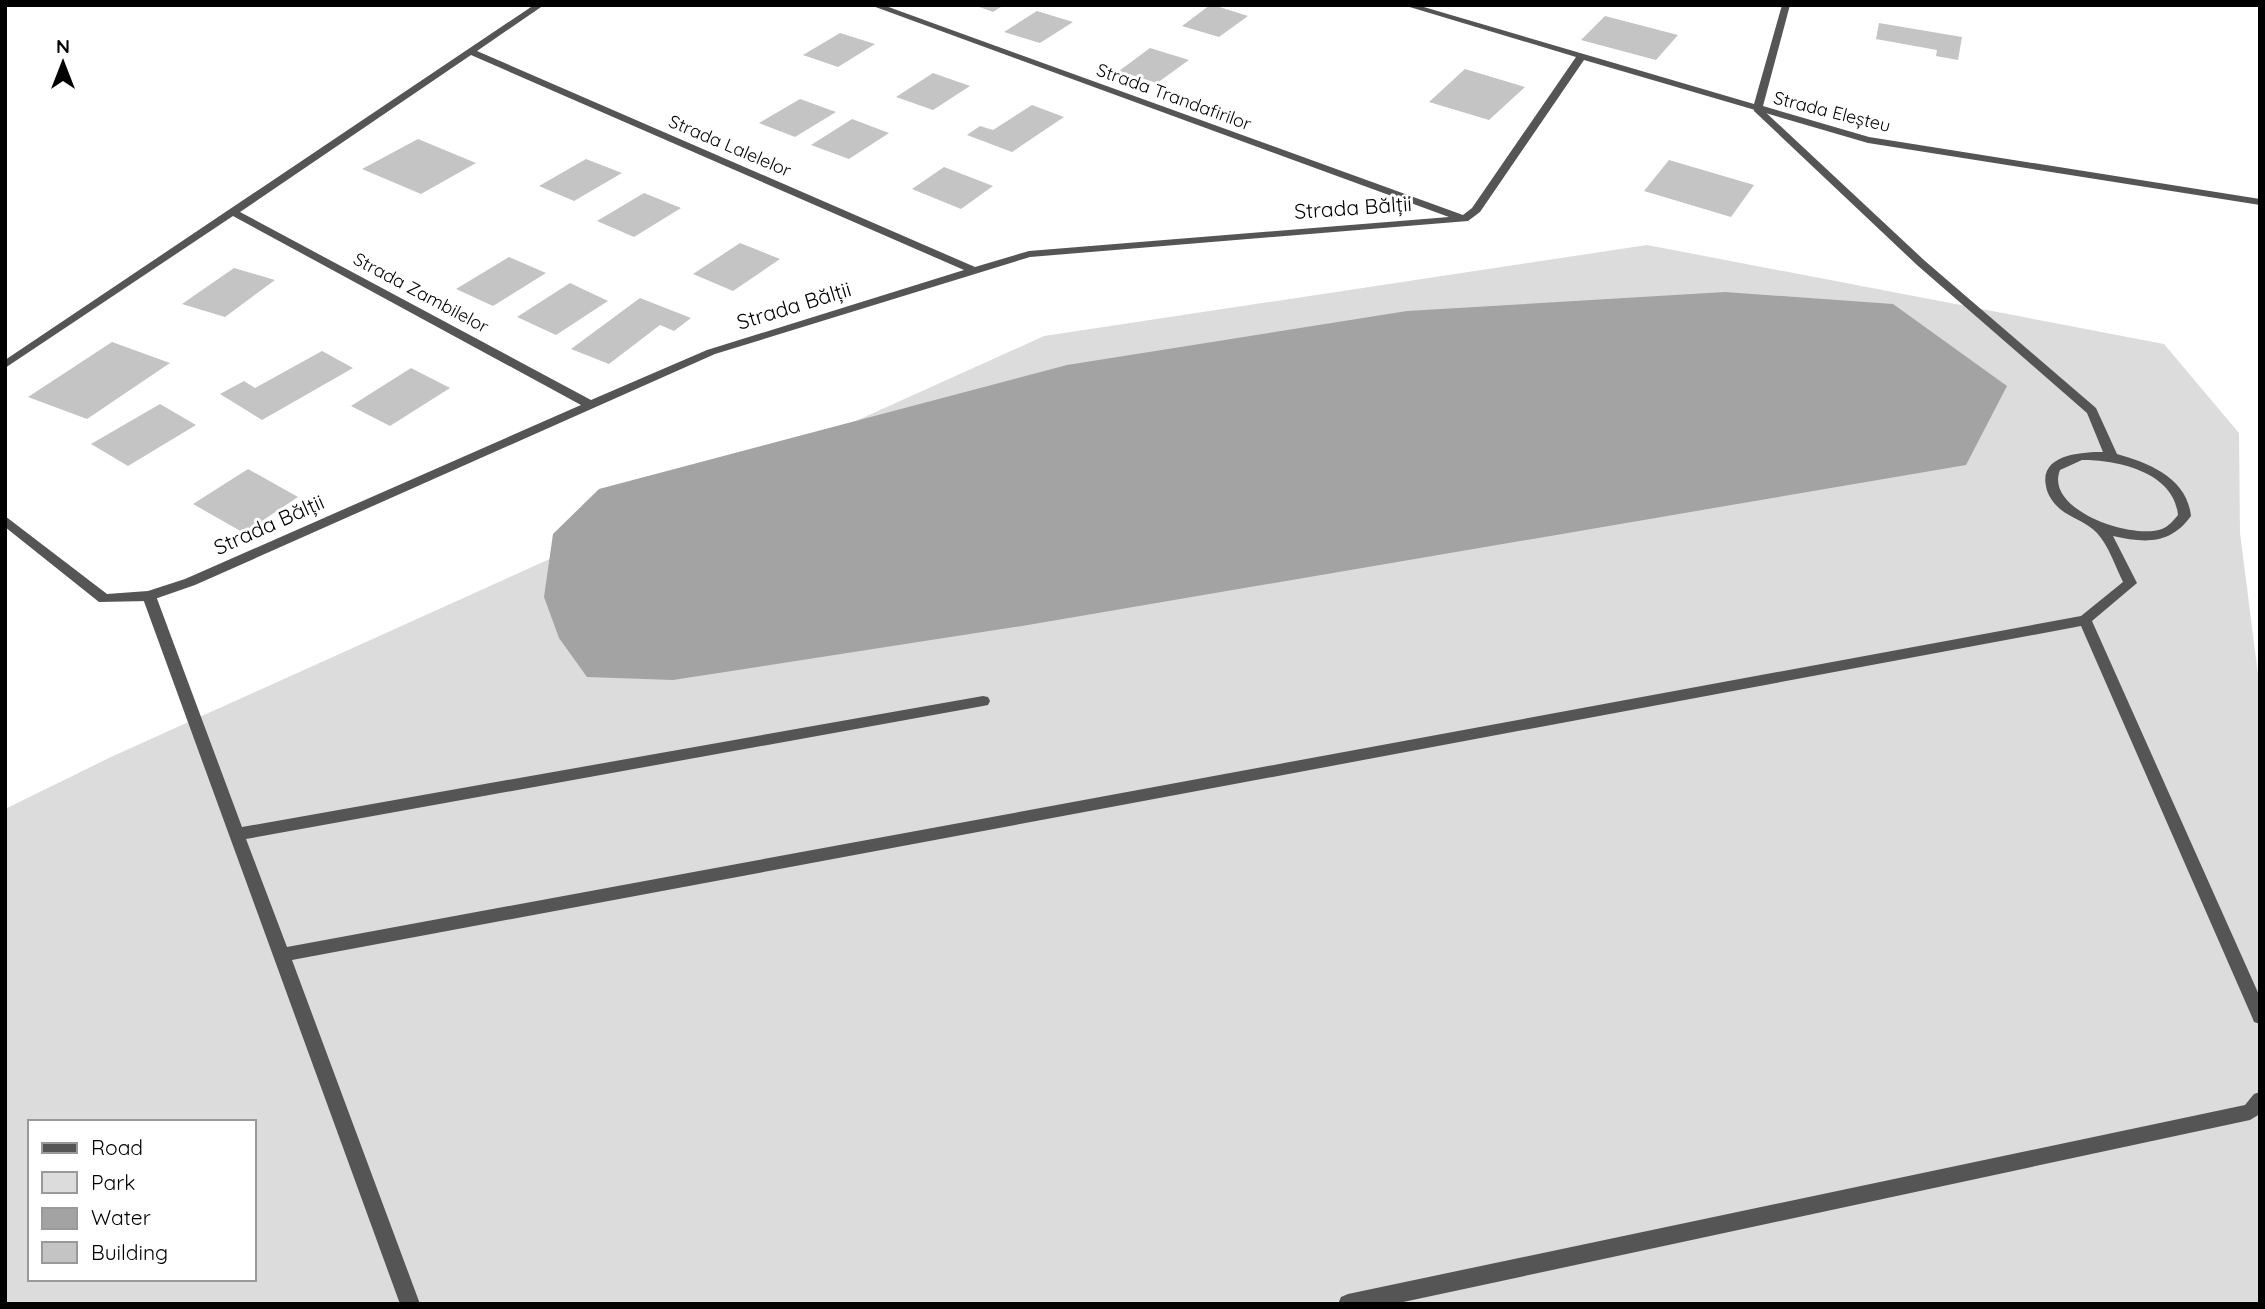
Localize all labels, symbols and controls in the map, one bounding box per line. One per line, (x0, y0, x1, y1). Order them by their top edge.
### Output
north arrow (28, 28, 98, 98)
text: N (56, 34, 70, 58)
street label: Strada Trandafirilor (1094, 58, 1255, 135)
street label: Strada Eleșteu (1771, 86, 1893, 137)
street label: Strada Lalelelor (665, 109, 795, 182)
street label: Strada Bălții (1293, 190, 1413, 224)
street label: Strada Zambilelor (350, 247, 493, 338)
street label: Strada Bălții (733, 275, 854, 335)
street label: Strada Bălții (209, 488, 328, 560)
legend (28, 1120, 256, 1281)
text: Road (91, 1134, 143, 1160)
text: Park (91, 1169, 135, 1195)
text: Water (91, 1204, 151, 1230)
text: Building (91, 1239, 168, 1265)

